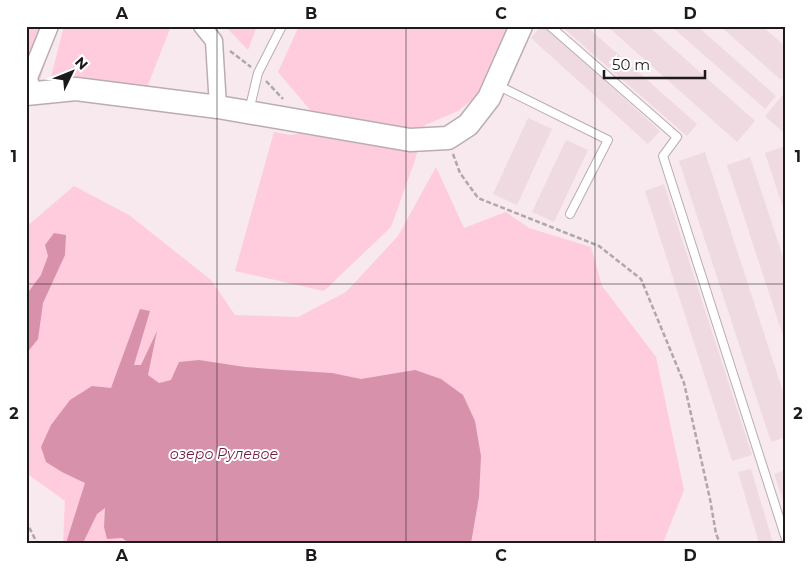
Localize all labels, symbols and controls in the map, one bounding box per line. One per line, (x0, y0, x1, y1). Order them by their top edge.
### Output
text: A (115, 4, 129, 23)
text: B (305, 4, 317, 23)
text: C (495, 4, 507, 23)
text: D (683, 4, 697, 23)
north arrow (48, 48, 98, 98)
scale bar (604, 48, 706, 80)
text: N (71, 53, 92, 73)
text: 50 m (612, 55, 650, 74)
text: 1 (11, 147, 17, 166)
text: 1 (795, 147, 801, 166)
text: 2 (9, 404, 19, 423)
text: 2 (793, 404, 803, 423)
water label: озеро Рулевое (170, 445, 278, 463)
text: A (115, 546, 129, 565)
text: B (305, 546, 317, 565)
text: C (495, 546, 507, 565)
text: D (683, 546, 697, 565)

